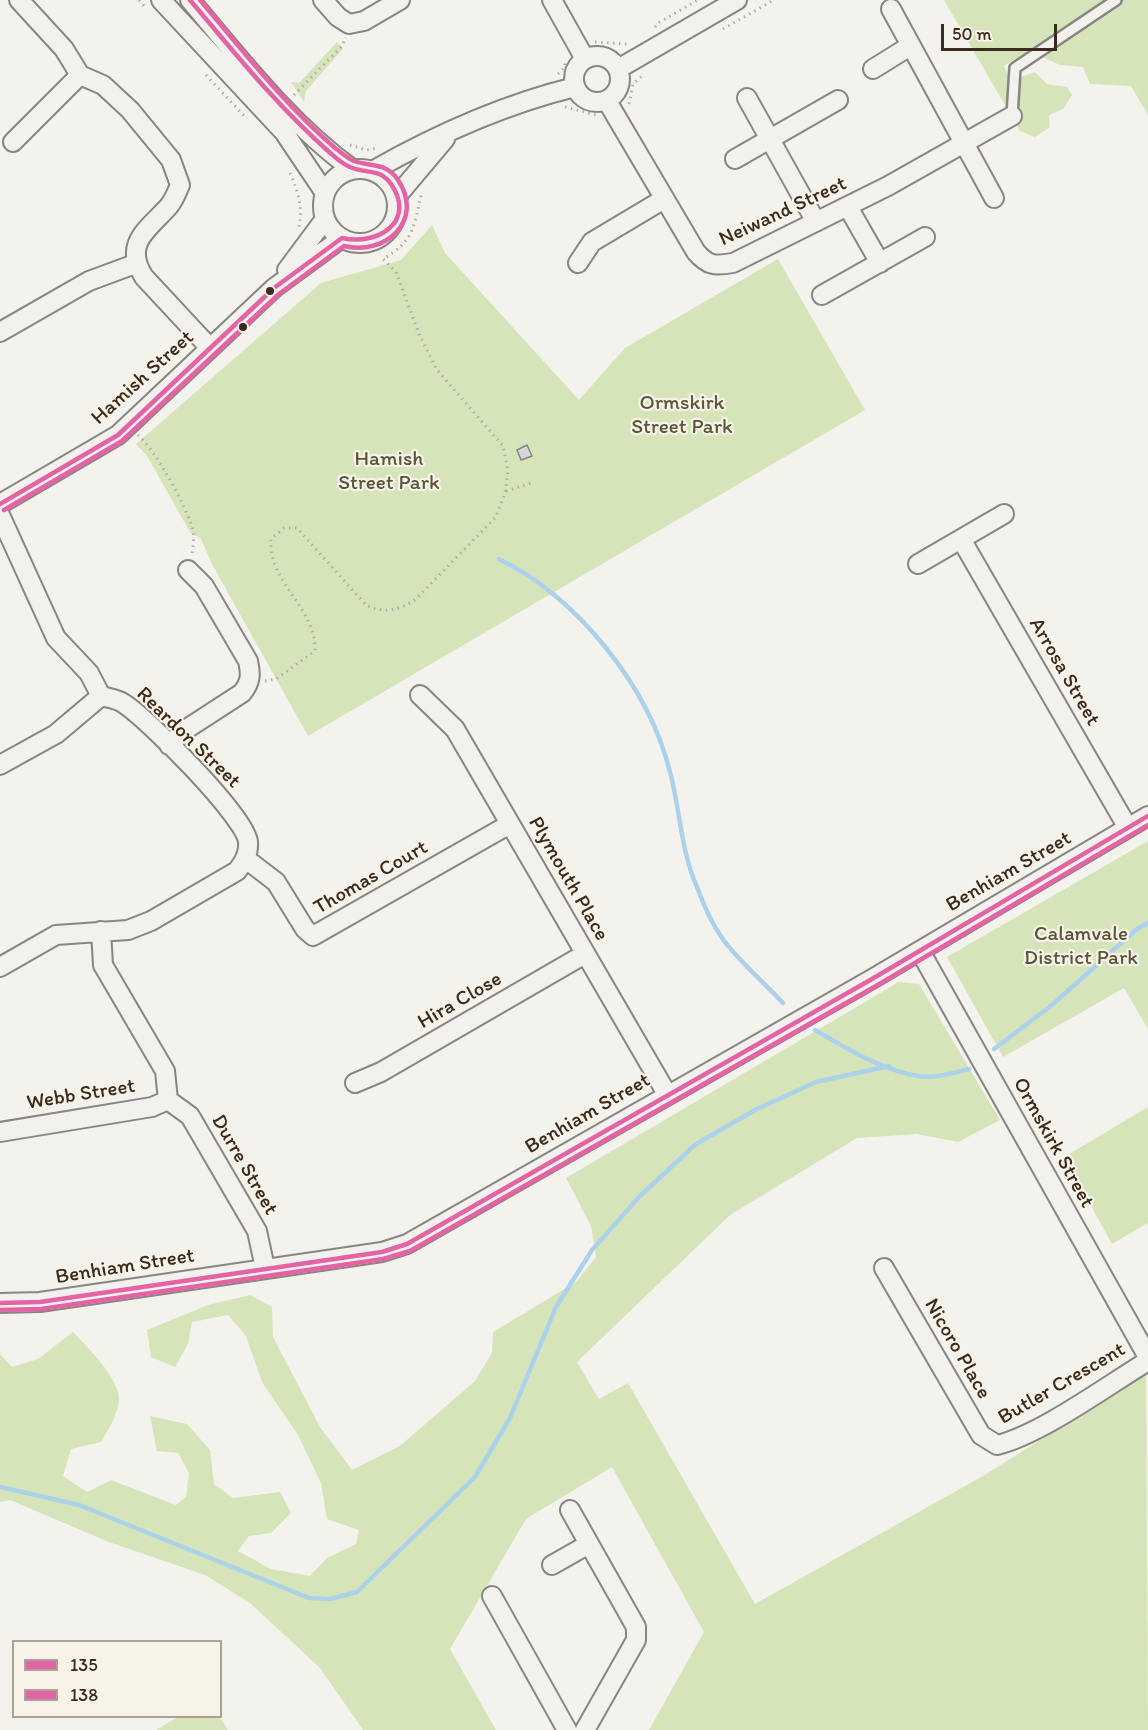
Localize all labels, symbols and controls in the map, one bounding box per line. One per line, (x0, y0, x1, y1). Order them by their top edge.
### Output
scale bar (944, 12, 1060, 50)
text: 50 m (952, 23, 992, 45)
street label: Neiwand Street (715, 172, 851, 252)
unlabelled marker (264, 285, 276, 297)
unlabelled marker (237, 321, 249, 333)
street label: Hamish Street (87, 325, 199, 431)
park label: Ormskirk Street Park (631, 391, 733, 441)
park label: Hamish Street Park (338, 447, 440, 497)
street label: Arrosa Street (1023, 614, 1105, 730)
street label: Reardon Street (131, 682, 245, 794)
street label: Plymouth Place (522, 812, 614, 946)
street label: Benhiam Street (942, 826, 1076, 918)
street label: Thomas Court (310, 835, 432, 921)
park label: Calamvale District Park (1024, 922, 1138, 972)
street label: Hira Close (414, 967, 506, 1035)
street label: Benhiam Street (521, 1068, 655, 1160)
street label: Ormskirk Street (1007, 1073, 1099, 1213)
street label: Webb Street (25, 1074, 137, 1116)
street label: Durre Street (205, 1110, 283, 1220)
street label: Benhiam Street (54, 1244, 196, 1290)
street label: Nicoro Place (918, 1294, 996, 1404)
street label: Butler Crescent (994, 1337, 1130, 1431)
legend (12, 1640, 222, 1718)
text: 135 (70, 1654, 98, 1676)
text: 138 (70, 1684, 98, 1706)

